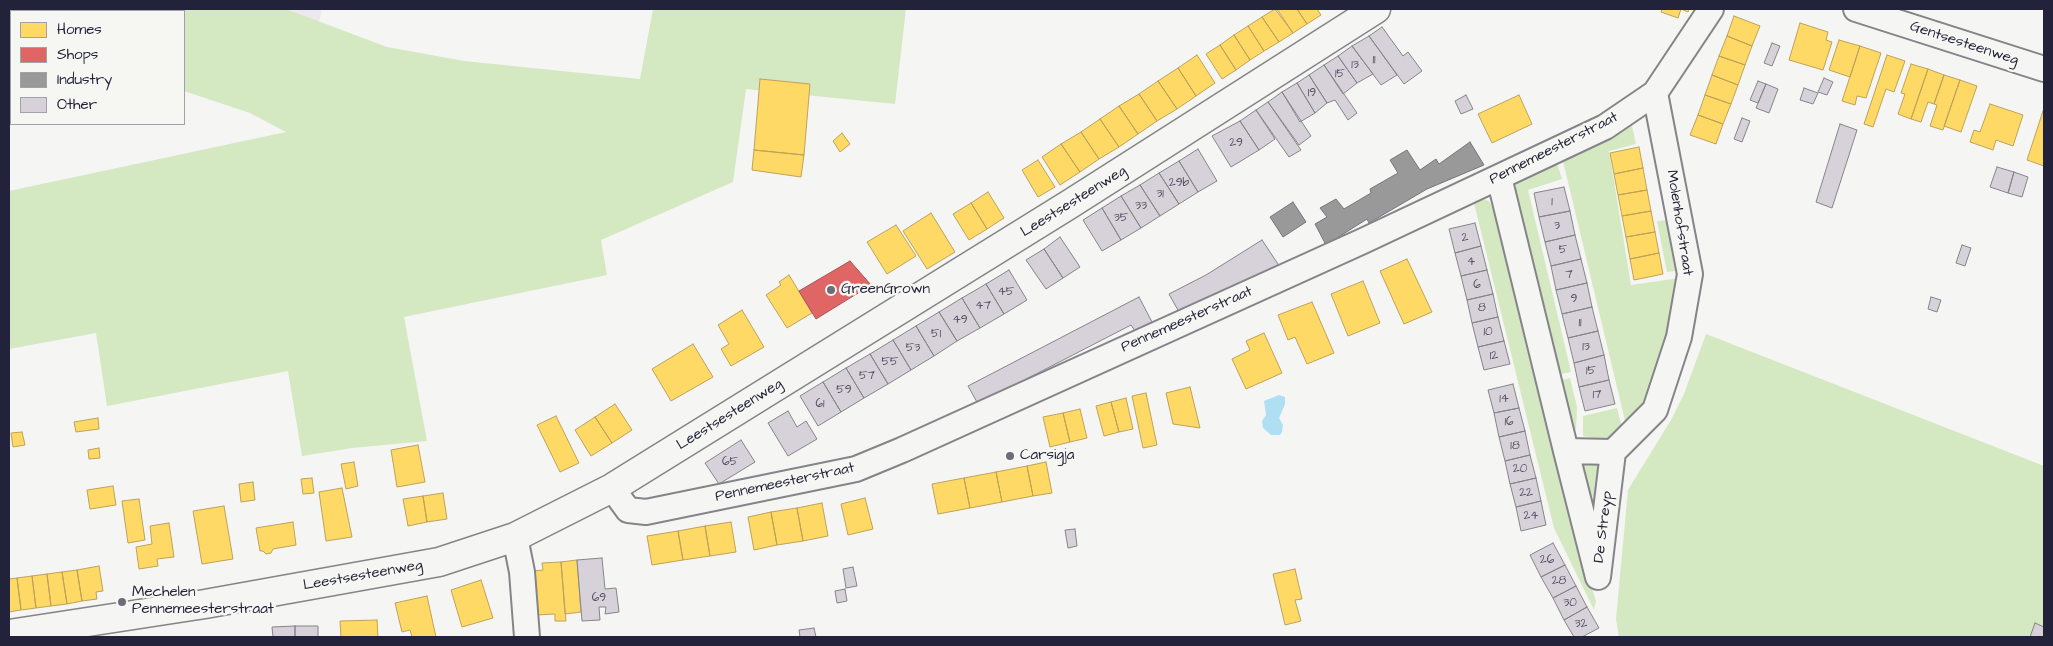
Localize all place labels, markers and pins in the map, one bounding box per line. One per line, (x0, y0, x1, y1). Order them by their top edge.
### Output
place label: GreenGrown (841, 281, 930, 299)
marker: GreenGrown (825, 284, 837, 296)
place label: Carsigja (1020, 447, 1074, 465)
marker: Carsigja (1004, 450, 1016, 462)
place label: Mechelen Pennemeesterstraat (132, 584, 274, 619)
marker: Mechelen Pennemeesterstraat (116, 596, 128, 608)

